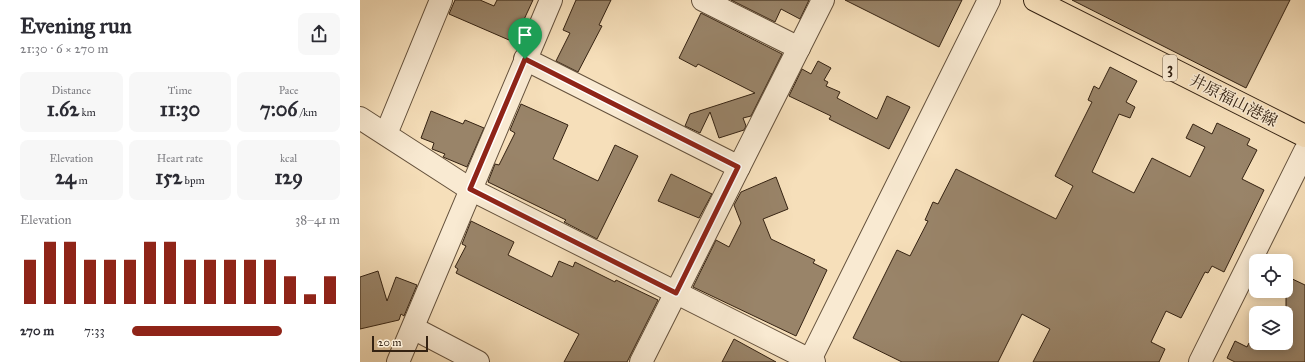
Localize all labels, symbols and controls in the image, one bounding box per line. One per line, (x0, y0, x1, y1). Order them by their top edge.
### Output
text: Evening run (20, 12, 132, 39)
button: share (298, 13, 340, 55)
pin (508, 18, 542, 59)
icon: arrive (514, 24, 536, 46)
text: 21:30 · 6 × 270 m (20, 41, 109, 57)
road number: 3 (1163, 55, 1177, 81)
street label: 井原福山港線 (1187, 70, 1281, 131)
text: Distance (52, 84, 91, 97)
text: Time (168, 84, 192, 97)
text: Pace (279, 84, 299, 97)
text: 1.62 (47, 97, 79, 121)
text: 11:30 (160, 97, 200, 121)
text: 7:06 (260, 97, 298, 121)
text: km (79, 106, 96, 119)
text: /km (298, 106, 317, 119)
text: Elevation (49, 152, 93, 165)
text: Heart rate (157, 152, 203, 165)
text: kcal (280, 152, 297, 165)
text: 24 (55, 165, 76, 189)
text: 152 (155, 165, 182, 189)
text: 129 (274, 165, 303, 189)
text: m (76, 174, 88, 187)
text: bpm (182, 174, 205, 187)
text: Elevation (20, 212, 72, 228)
text: 38–41 m (295, 212, 340, 228)
map controls (1249, 254, 1293, 350)
button: locate (1249, 254, 1293, 298)
button: layers (1249, 306, 1293, 350)
text: 270 m (20, 323, 54, 339)
text: 7:33 (84, 323, 105, 339)
scale bar (372, 334, 428, 353)
text: 20 m (378, 336, 401, 349)

